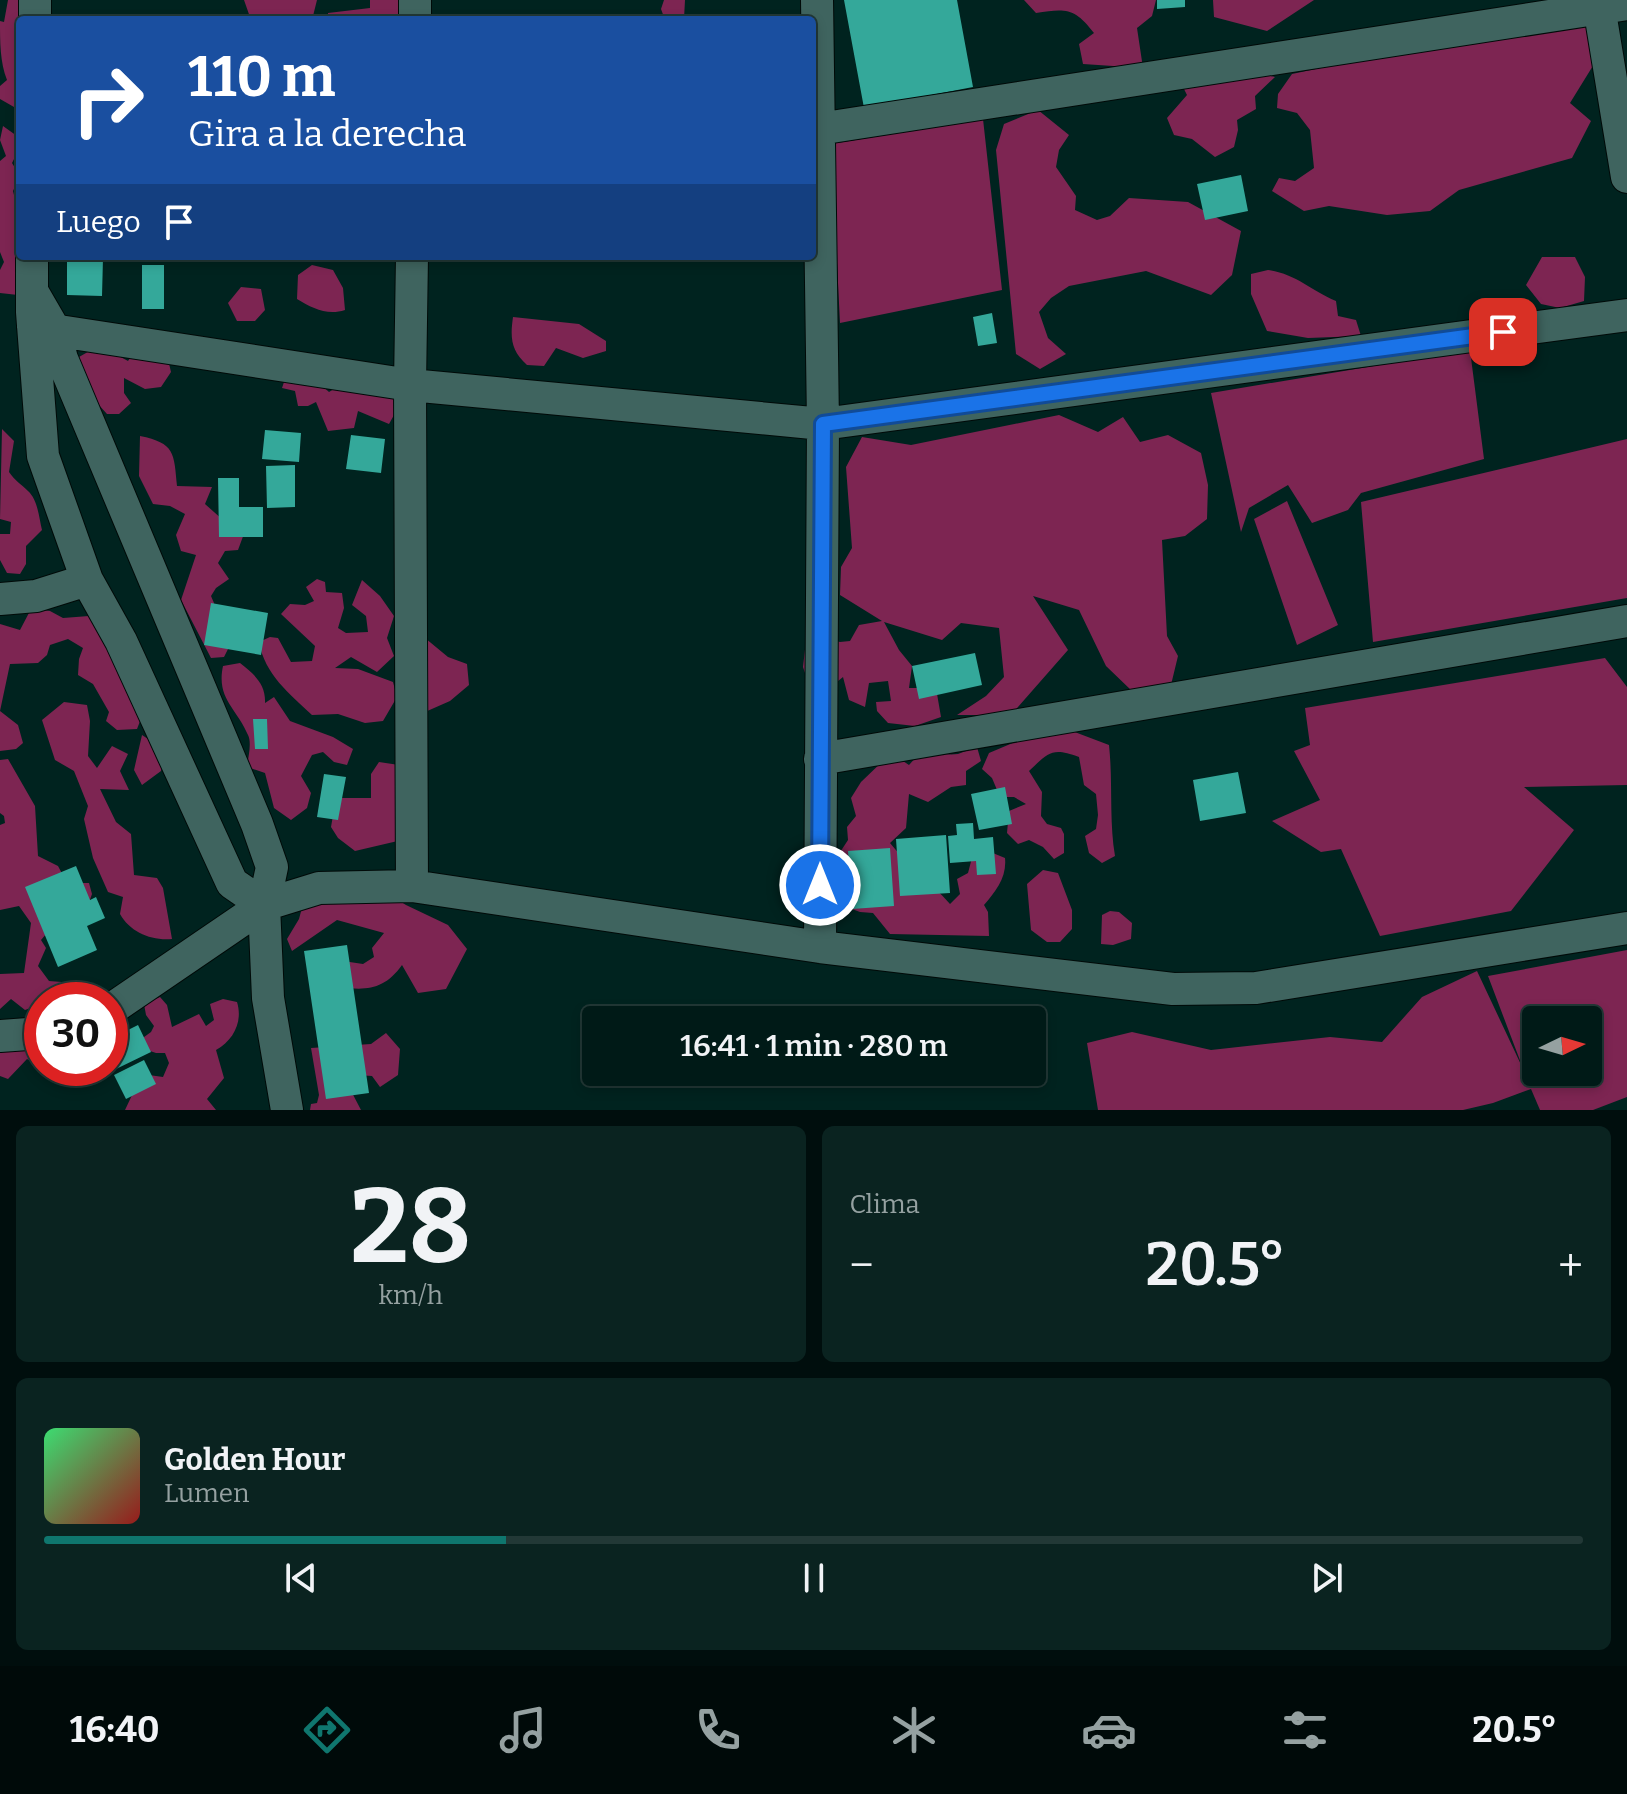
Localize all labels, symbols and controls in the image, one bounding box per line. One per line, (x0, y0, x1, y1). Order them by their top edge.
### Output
text: 110 m (188, 44, 335, 111)
icon: right (56, 48, 160, 152)
text: Gira a la derecha (188, 112, 466, 156)
icon: arrive (157, 200, 201, 244)
text: Luego (56, 204, 141, 240)
pin (1469, 298, 1537, 366)
icon: arrive (1481, 310, 1525, 354)
position arrow (778, 843, 862, 927)
speed limit sign: 30 (24, 982, 128, 1086)
north arrow (1522, 1006, 1602, 1086)
map controls (1522, 1006, 1602, 1086)
text: 16:41 · 1 min · 280 m (680, 1028, 948, 1064)
text: 28 (350, 1165, 471, 1290)
text: Clima (850, 1189, 920, 1220)
text: 20.5° (1146, 1229, 1286, 1301)
text: − (850, 1239, 874, 1292)
text: + (1558, 1239, 1583, 1292)
text: km/h (379, 1280, 443, 1311)
text: Golden Hour (164, 1442, 345, 1478)
text: Lumen (164, 1478, 250, 1509)
icon: previous (279, 1556, 323, 1600)
icon: pause (792, 1556, 836, 1600)
icon: next (1305, 1556, 1349, 1600)
icon: directions (299, 1702, 355, 1758)
icon: music (495, 1702, 551, 1758)
icon: phone (690, 1702, 746, 1758)
icon: climate (886, 1702, 942, 1758)
icon: car (1081, 1702, 1137, 1758)
icon: filters (1277, 1702, 1333, 1758)
text: 16:40 (70, 1708, 160, 1752)
text: 20.5° (1472, 1708, 1557, 1752)

